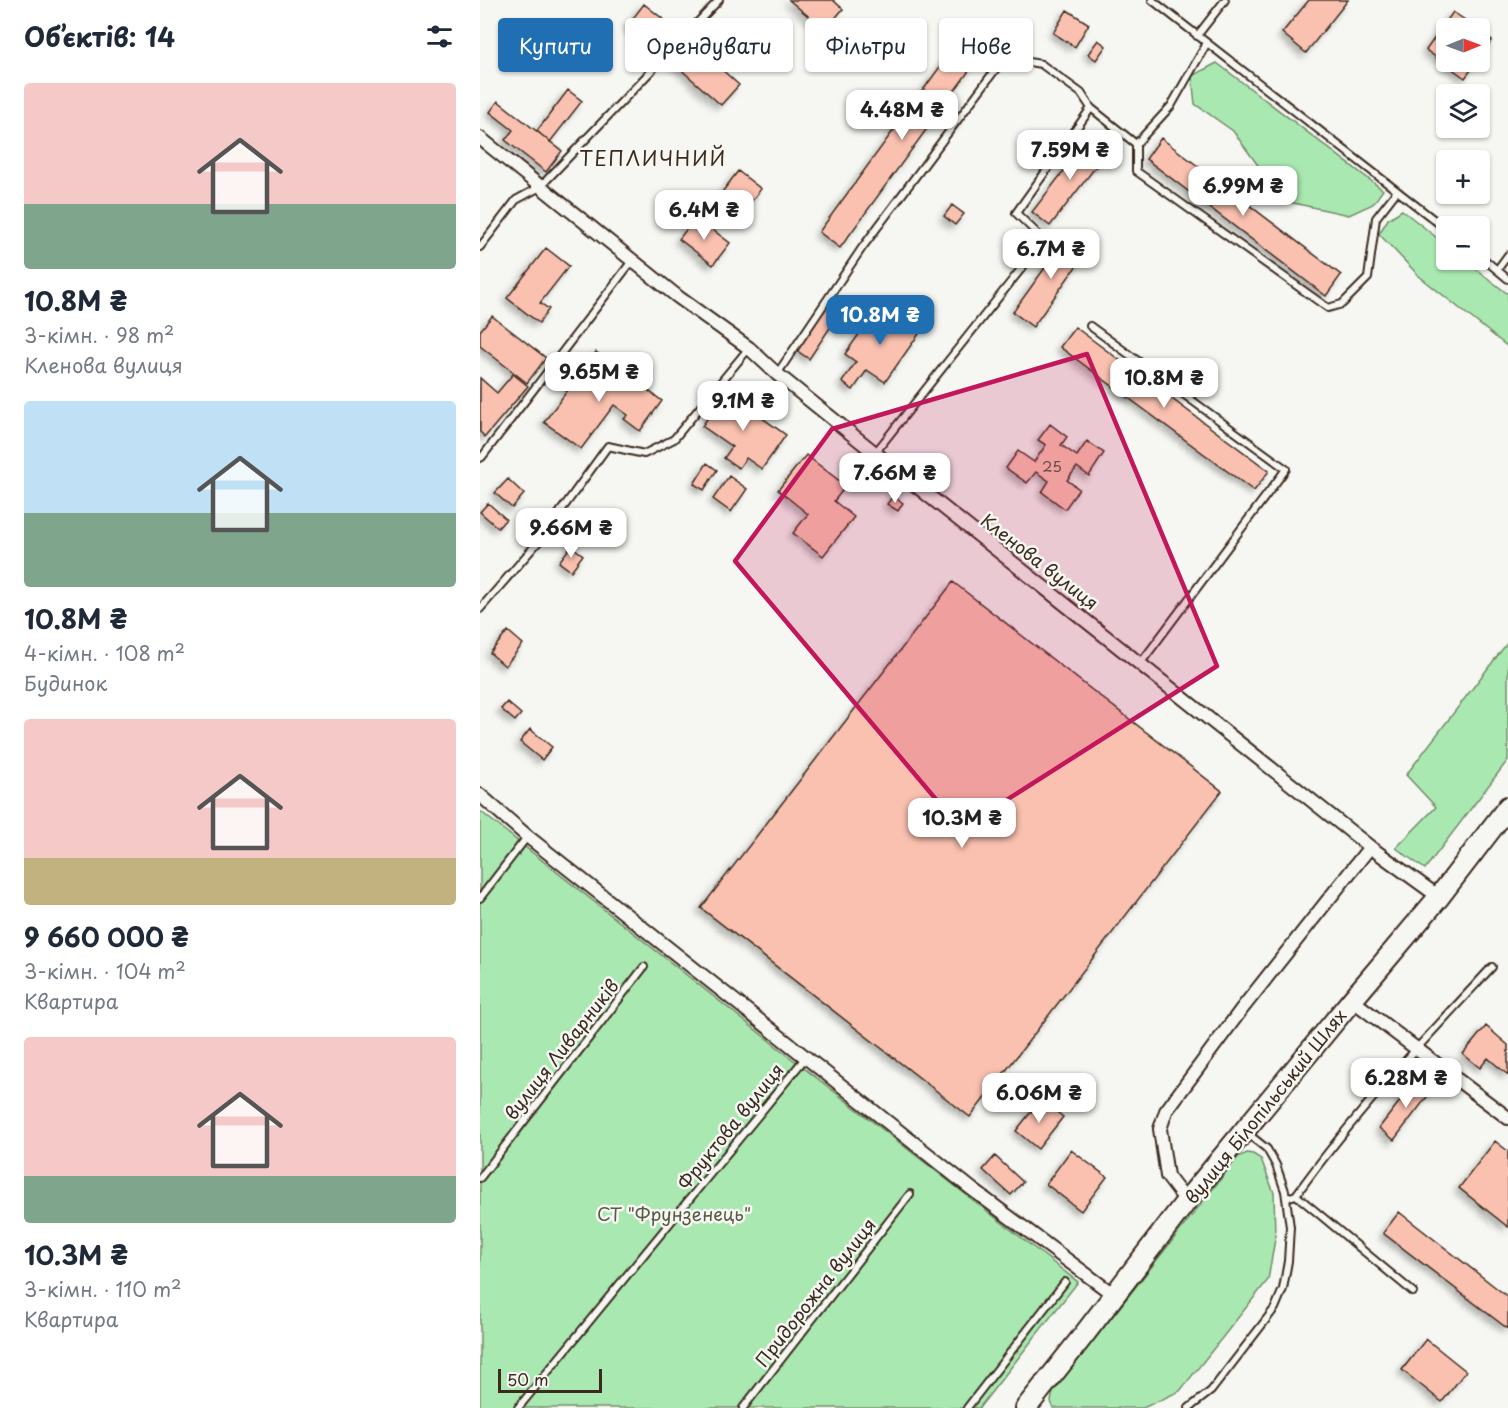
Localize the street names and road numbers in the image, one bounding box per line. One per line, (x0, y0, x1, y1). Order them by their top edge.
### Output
street label: Кленова вулиця (975, 506, 1105, 616)
street label: вулиця Ливарників (497, 973, 625, 1125)
street label: вулиця Білопільський Шлях (1178, 1003, 1352, 1209)
street label: Фруктова вулиця (671, 1057, 789, 1195)
street label: Придорожна вулиця (748, 1212, 882, 1372)

